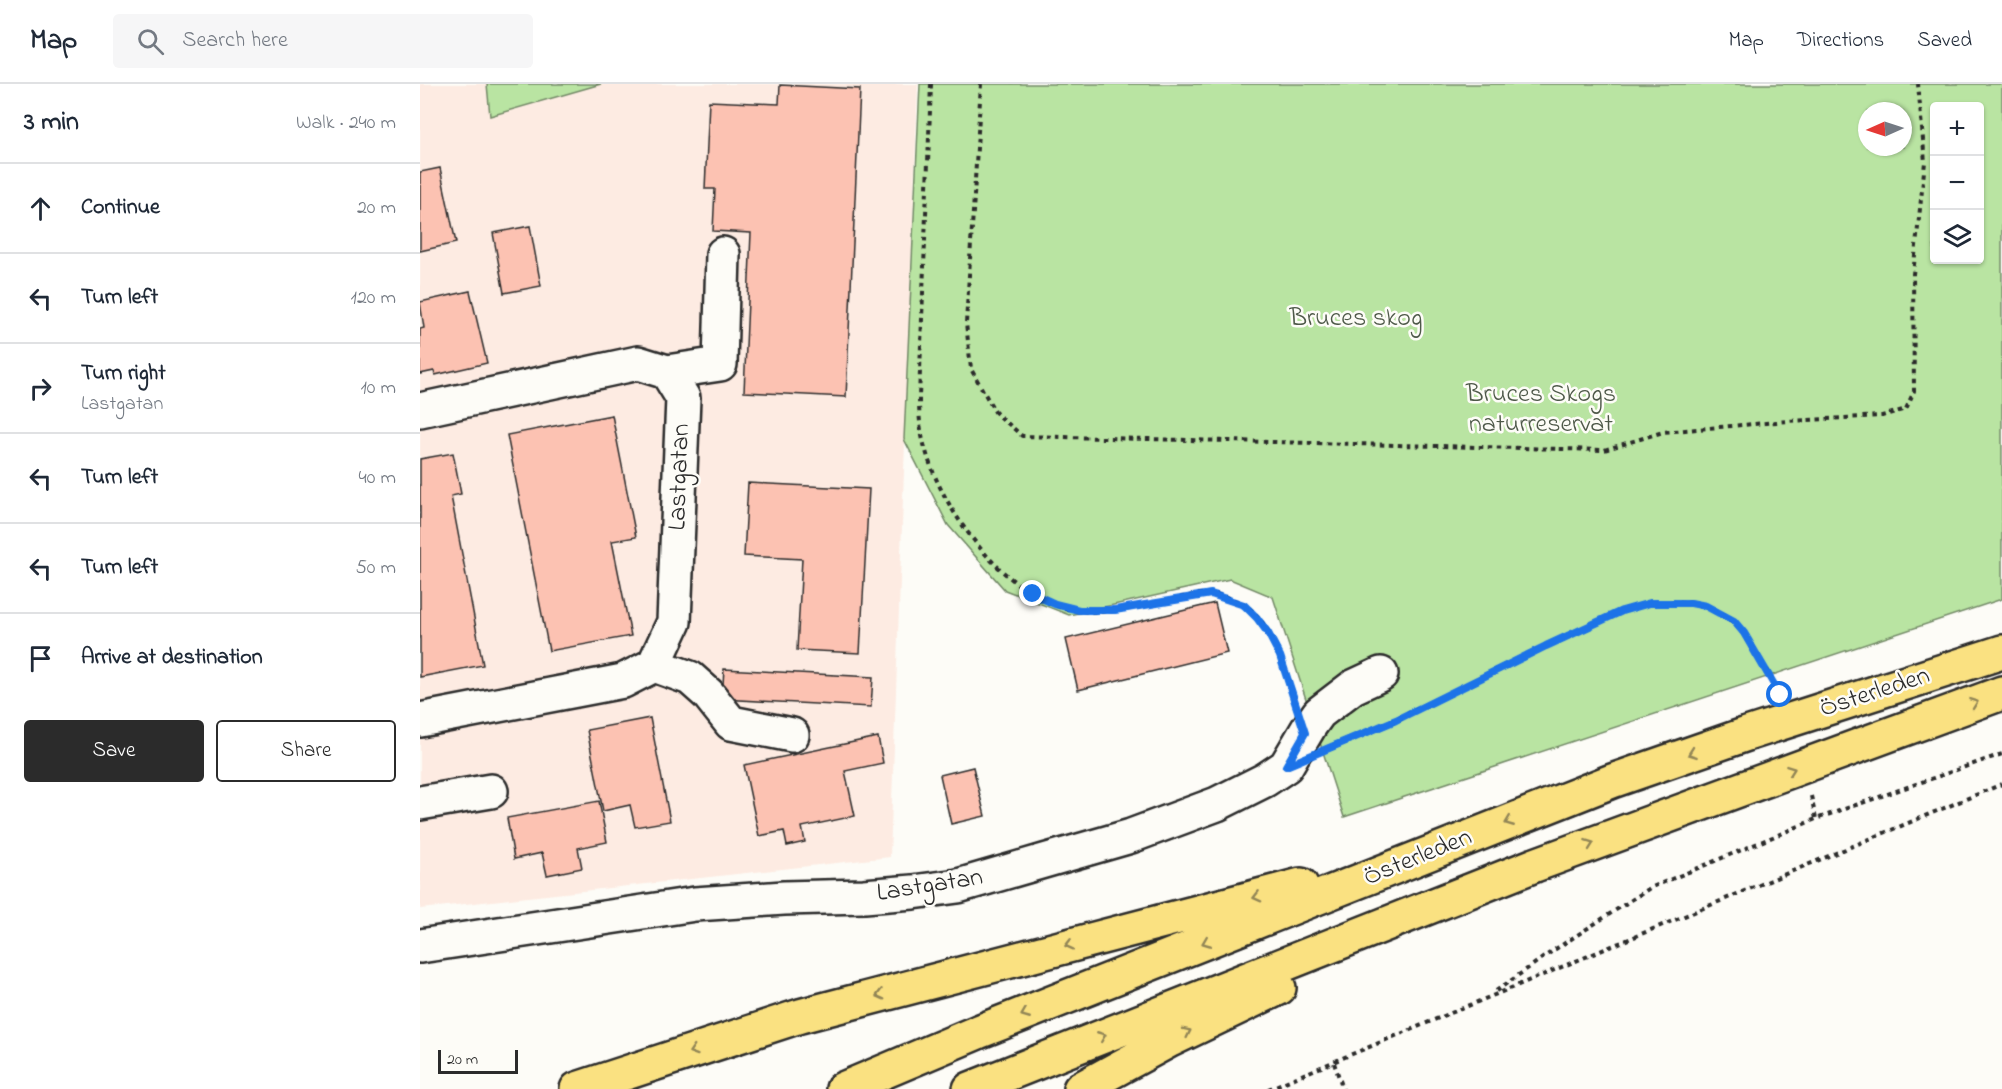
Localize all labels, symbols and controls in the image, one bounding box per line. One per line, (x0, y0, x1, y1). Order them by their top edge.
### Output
search box (113, 14, 533, 68)
text: Map (30, 21, 77, 62)
icon: search (134, 25, 167, 58)
text: Search here (182, 25, 288, 57)
text: Map (1728, 26, 1764, 56)
text: Directions (1797, 26, 1884, 56)
text: Saved (1917, 26, 1972, 56)
north arrow (1858, 102, 1912, 156)
map controls (1930, 102, 1984, 264)
button: + (1930, 102, 1984, 156)
text: 3 min (24, 104, 79, 142)
text: Walk · 240 m (296, 109, 396, 138)
button: − (1930, 156, 1984, 210)
icon: ahead (24, 192, 57, 225)
text: Continue (81, 192, 160, 224)
text: 20 m (357, 194, 396, 223)
button: layers (1930, 210, 1984, 264)
icon: left (24, 282, 57, 315)
text: Turn left (81, 282, 158, 314)
text: 120 m (351, 284, 396, 313)
park label: Bruces skog (1288, 300, 1423, 338)
text: Turn right (81, 358, 166, 390)
icon: right (24, 372, 57, 405)
text: 10 m (360, 374, 396, 403)
park label: Bruces Skogs naturreservat (1465, 376, 1616, 444)
text: Lastgatan (81, 390, 163, 419)
street label: Lastgatan (659, 423, 701, 531)
icon: left (24, 462, 57, 495)
text: Turn left (81, 462, 158, 494)
text: 40 m (359, 464, 396, 493)
icon: left (24, 552, 57, 585)
text: Turn left (81, 552, 158, 584)
text: 50 m (355, 554, 396, 583)
route end (1019, 580, 1045, 606)
icon: arrive (24, 642, 57, 675)
text: Arrive at destination (81, 642, 263, 674)
street label: Österleden (1815, 657, 1935, 729)
route start (1766, 681, 1792, 707)
one-way arrow (1969, 698, 1979, 711)
button: Save (24, 720, 204, 782)
button: Share (216, 720, 396, 782)
one-way arrow (1687, 746, 1698, 759)
one-way arrow (1785, 765, 1796, 778)
one-way arrow (1505, 815, 1516, 827)
street label: Österleden (1358, 819, 1478, 897)
one-way arrow (1584, 839, 1595, 852)
street label: Lastgatan (874, 859, 986, 913)
one-way arrow (1253, 889, 1263, 902)
one-way arrow (1201, 935, 1212, 947)
one-way arrow (1064, 938, 1074, 950)
one-way arrow (875, 987, 885, 1000)
one-way arrow (1020, 1007, 1031, 1019)
one-way arrow (1181, 1028, 1192, 1039)
one-way arrow (1097, 1031, 1107, 1044)
one-way arrow (688, 1043, 699, 1056)
scale bar (438, 1047, 518, 1074)
text: 20 m (447, 1048, 478, 1072)

